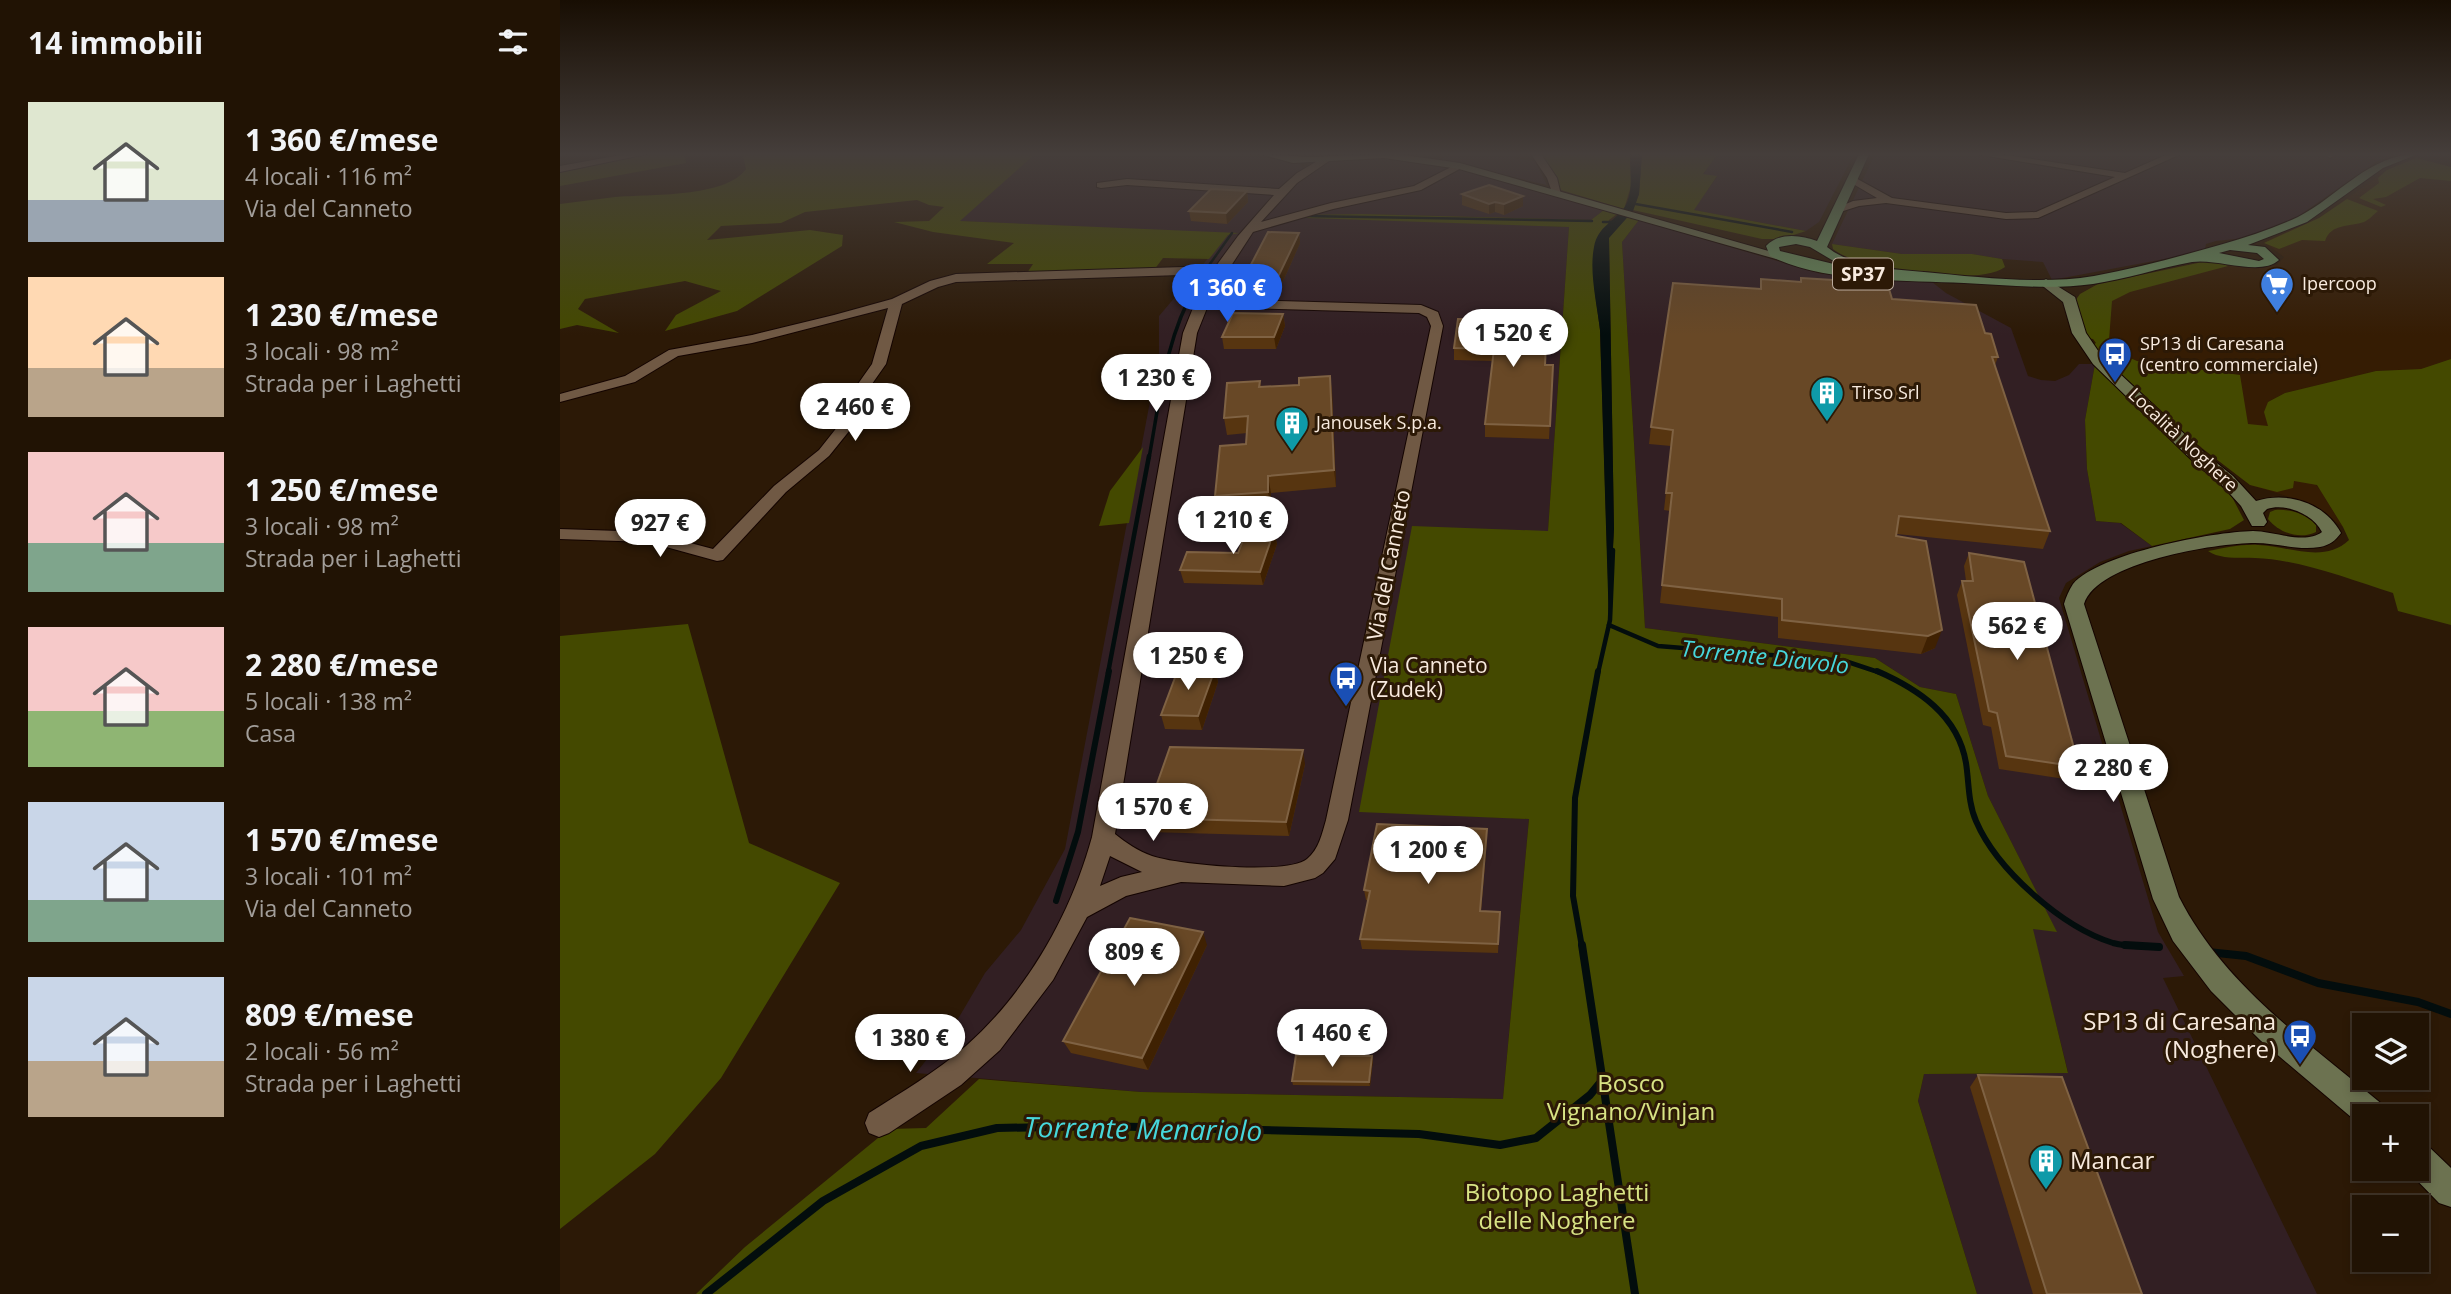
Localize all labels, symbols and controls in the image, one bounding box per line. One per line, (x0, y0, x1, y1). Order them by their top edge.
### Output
text: 14 immobili (28, 22, 203, 63)
icon: filters (494, 23, 532, 61)
text: 1 360 €/mese (245, 119, 439, 160)
icon: home (84, 130, 168, 214)
text: 4 locali · 116 m² (245, 160, 412, 192)
text: Via del Canneto (245, 192, 412, 224)
road number: SP37 (1833, 258, 1893, 290)
pin: 1 360 € (1162, 264, 1292, 324)
supermarket icon: Ipercoop (2258, 265, 2296, 314)
text: 1 360 € (1188, 271, 1266, 303)
place label: Ipercoop (2302, 271, 2377, 295)
text: 1 230 €/mese (245, 294, 439, 335)
icon: home (84, 305, 168, 389)
pin: 1 520 € (1448, 310, 1578, 369)
text: 1 520 € (1474, 316, 1552, 348)
place label: SP13 di Caresana (centro commerciale) (2140, 331, 2318, 376)
text: 3 locali · 98 m² (245, 335, 399, 367)
bus stop icon: SP13 di Caresana (centro commerciale) (2096, 335, 2134, 384)
pin: 1 230 € (1091, 354, 1221, 414)
text: 1 230 € (1117, 361, 1195, 393)
text: Strada per i Laghetti (245, 367, 461, 399)
building icon: Tirso Srl (1808, 374, 1846, 423)
place label: Tirso Srl (1852, 380, 1920, 404)
street label: Località Noghere (2124, 382, 2244, 496)
pin: 2 460 € (790, 384, 920, 443)
text: 2 460 € (816, 390, 894, 422)
building icon: Janousek S.p.a. (1273, 404, 1311, 453)
place label: Janousek S.p.a. (1314, 410, 1442, 434)
text: 1 250 €/mese (245, 469, 439, 510)
icon: home (84, 480, 168, 564)
street label: Via del Canneto (1360, 487, 1416, 643)
pin: 1 210 € (1168, 496, 1298, 556)
pin: 927 € (611, 500, 709, 559)
text: 1 210 € (1194, 503, 1272, 535)
text: 927 € (631, 506, 689, 538)
text: 3 locali · 98 m² (245, 510, 399, 542)
text: Strada per i Laghetti (245, 542, 461, 574)
pin: 562 € (1968, 602, 2066, 662)
text: 562 € (1988, 609, 2046, 641)
water label: Torrente Diavolo (1679, 631, 1851, 681)
pin: 1 250 € (1123, 632, 1253, 692)
text: 1 250 € (1149, 639, 1227, 671)
text: 2 280 €/mese (245, 644, 439, 685)
place label: Via Canneto (Zudek) (1370, 651, 1488, 703)
icon: home (84, 655, 168, 739)
bus stop icon: Via Canneto (Zudek) (1327, 659, 1365, 708)
text: 5 locali · 138 m² (245, 685, 412, 717)
text: Casa (245, 717, 296, 749)
pin: 2 280 € (2048, 744, 2178, 804)
text: 2 280 € (2074, 751, 2152, 783)
pin: 1 570 € (1088, 784, 1218, 843)
text: 1 570 € (1114, 790, 1192, 822)
text: 1 570 €/mese (245, 819, 439, 860)
pin: 1 200 € (1363, 826, 1493, 886)
icon: home (84, 830, 168, 914)
text: 1 200 € (1389, 833, 1467, 865)
text: 3 locali · 101 m² (245, 860, 412, 892)
text: Via del Canneto (245, 892, 412, 924)
pin: 809 € (1085, 928, 1183, 988)
text: 809 € (1105, 935, 1163, 967)
text: 809 €/mese (245, 994, 414, 1035)
place label: SP13 di Caresana (Noghere) (2083, 1004, 2276, 1065)
icon: home (84, 1005, 168, 1089)
pin: 1 460 € (1267, 1010, 1397, 1069)
map controls (2352, 1013, 2429, 1272)
button: layers (2352, 1013, 2429, 1090)
pin: 1 380 € (845, 1014, 975, 1074)
text: 1 460 € (1293, 1016, 1371, 1048)
bus stop icon: SP13 di Caresana (Noghere) (2281, 1017, 2319, 1066)
text: 1 380 € (871, 1021, 949, 1053)
text: 2 locali · 56 m² (245, 1035, 399, 1067)
park label: Bosco Vignano/Vinjan (1547, 1066, 1715, 1127)
text: Strada per i Laghetti (245, 1067, 461, 1099)
button: + (2352, 1104, 2429, 1181)
water label: Torrente Menariolo (1023, 1107, 1263, 1149)
building icon: Mancar (2027, 1142, 2065, 1191)
place label: Mancar (2070, 1143, 2154, 1176)
park label: Biotopo Laghetti delle Noghere (1465, 1175, 1649, 1236)
button: − (2352, 1195, 2429, 1272)

